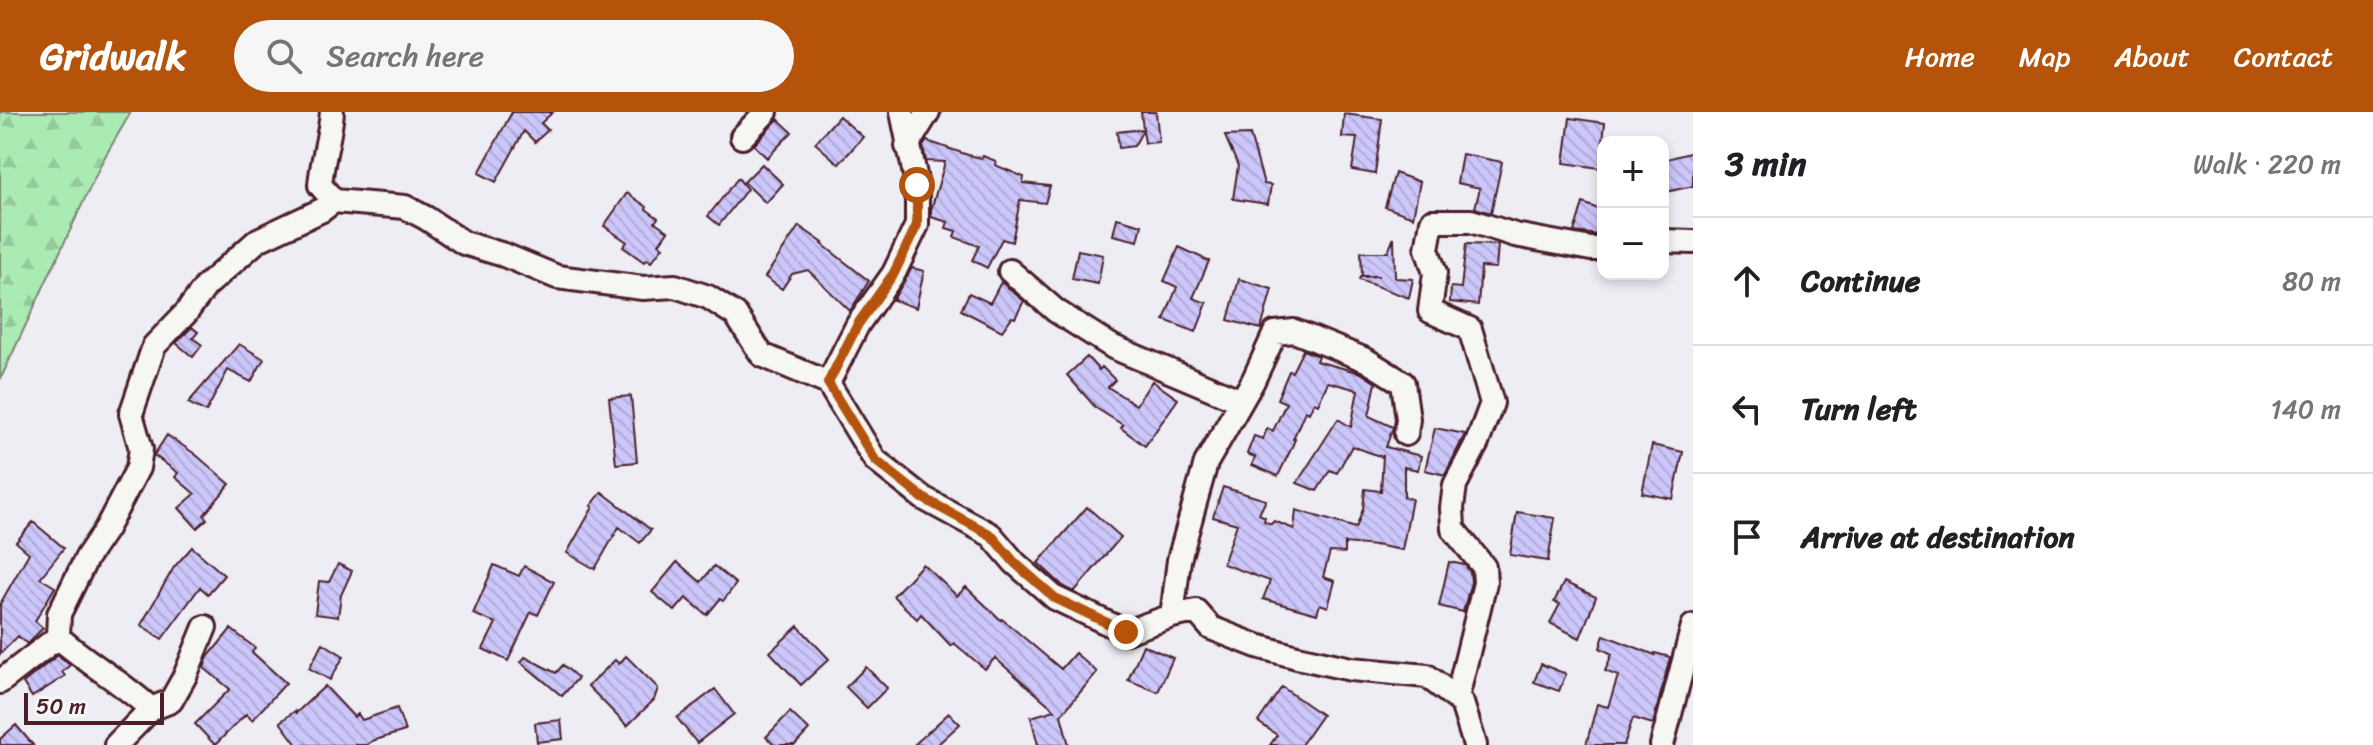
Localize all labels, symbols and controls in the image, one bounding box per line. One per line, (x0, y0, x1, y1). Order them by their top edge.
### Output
search box (234, 20, 794, 92)
text: Gridwalk (40, 23, 186, 90)
text: Search here (326, 29, 484, 83)
text: Home (1905, 32, 1975, 81)
text: Map (2019, 32, 2070, 81)
text: About (2114, 32, 2190, 81)
text: Contact (2234, 32, 2333, 81)
icon: search (262, 34, 306, 78)
text: 3 min (1725, 134, 1806, 194)
map controls (1597, 136, 1669, 280)
button: + (1597, 136, 1669, 208)
text: Walk · 220 m (2193, 141, 2341, 187)
route start (899, 167, 935, 203)
button: − (1597, 208, 1669, 280)
text: Continue (1801, 254, 1920, 308)
text: 80 m (2282, 258, 2341, 304)
icon: ahead (1725, 259, 1769, 303)
text: Turn left (1801, 382, 1917, 436)
text: 140 m (2270, 386, 2341, 432)
icon: left (1725, 387, 1769, 431)
text: Arrive at destination (1801, 510, 2075, 564)
icon: arrive (1725, 515, 1769, 559)
route end (1108, 614, 1144, 650)
text: 50 m (36, 687, 86, 726)
scale bar (24, 689, 164, 725)

